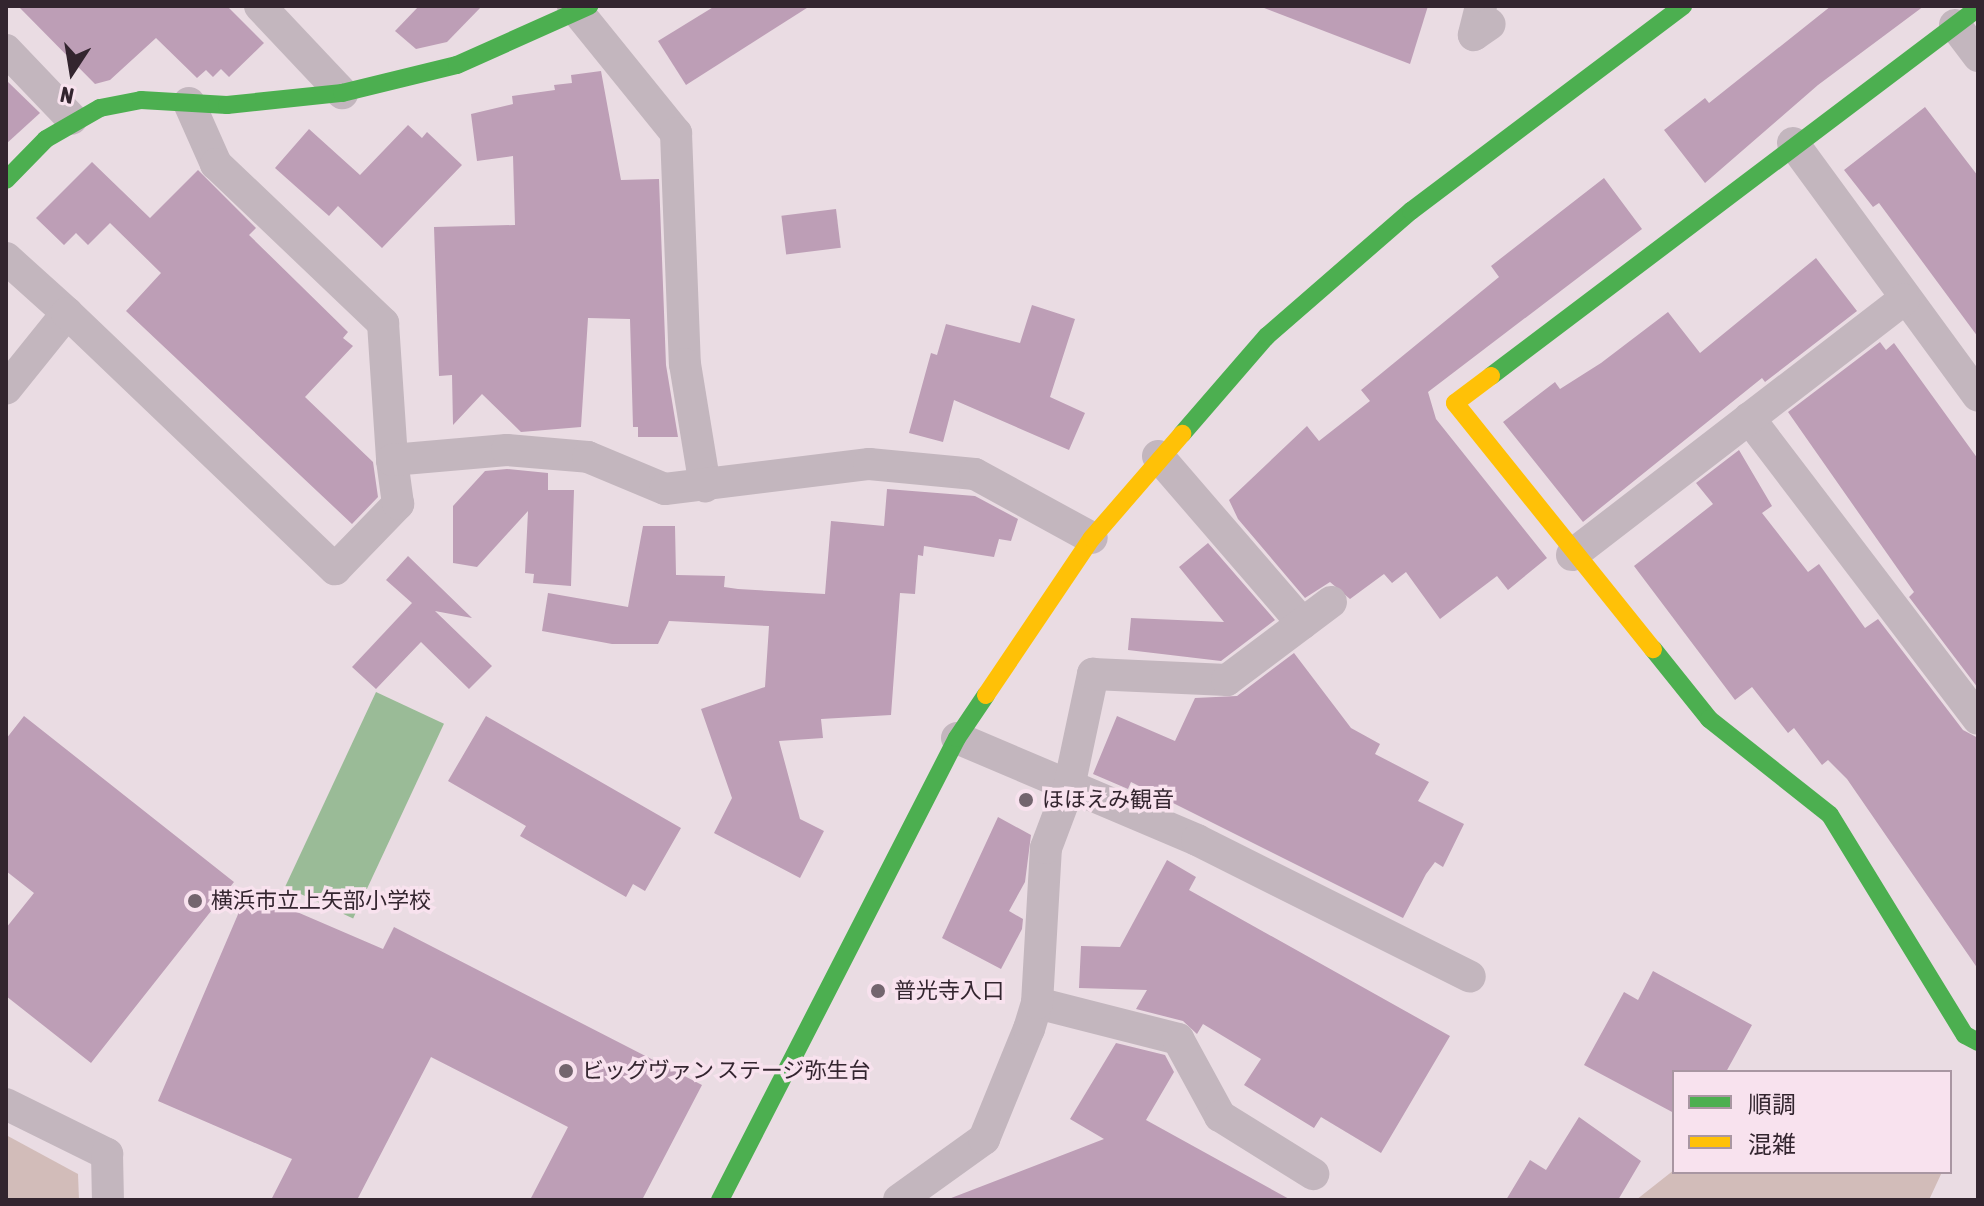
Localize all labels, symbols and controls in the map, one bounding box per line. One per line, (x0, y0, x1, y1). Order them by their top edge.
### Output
north arrow (32, 32, 112, 112)
text: N (58, 81, 76, 110)
place label: ほほえみ観音 (1042, 787, 1174, 813)
marker: ほほえみ観音 (1017, 791, 1035, 809)
place label: 横浜市立上矢部小学校 (211, 888, 431, 914)
marker: 横浜市立上矢部小学校 (186, 892, 204, 910)
place label: 普光寺入口 (894, 978, 1004, 1004)
marker: 普光寺入口 (869, 982, 887, 1000)
place label: ビッグヴァン ステージ弥生台 (582, 1058, 871, 1084)
marker: ビッグヴァン ステージ弥生台 (557, 1062, 575, 1080)
legend (1672, 1070, 1952, 1174)
text: 順調 (1748, 1091, 1796, 1118)
text: 混雑 (1748, 1131, 1796, 1158)

